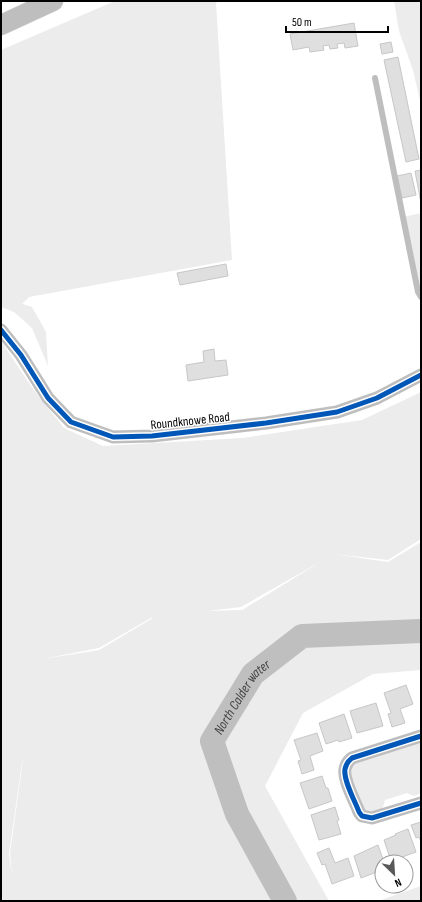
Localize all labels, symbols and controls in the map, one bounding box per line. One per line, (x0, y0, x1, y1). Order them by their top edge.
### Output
scale bar (286, 8, 388, 34)
text: 50 m (292, 15, 312, 30)
street label: Roundknowe Road (150, 409, 231, 433)
water label: North Calder water (210, 655, 274, 738)
north arrow (374, 854, 414, 894)
text: N (392, 875, 403, 890)

